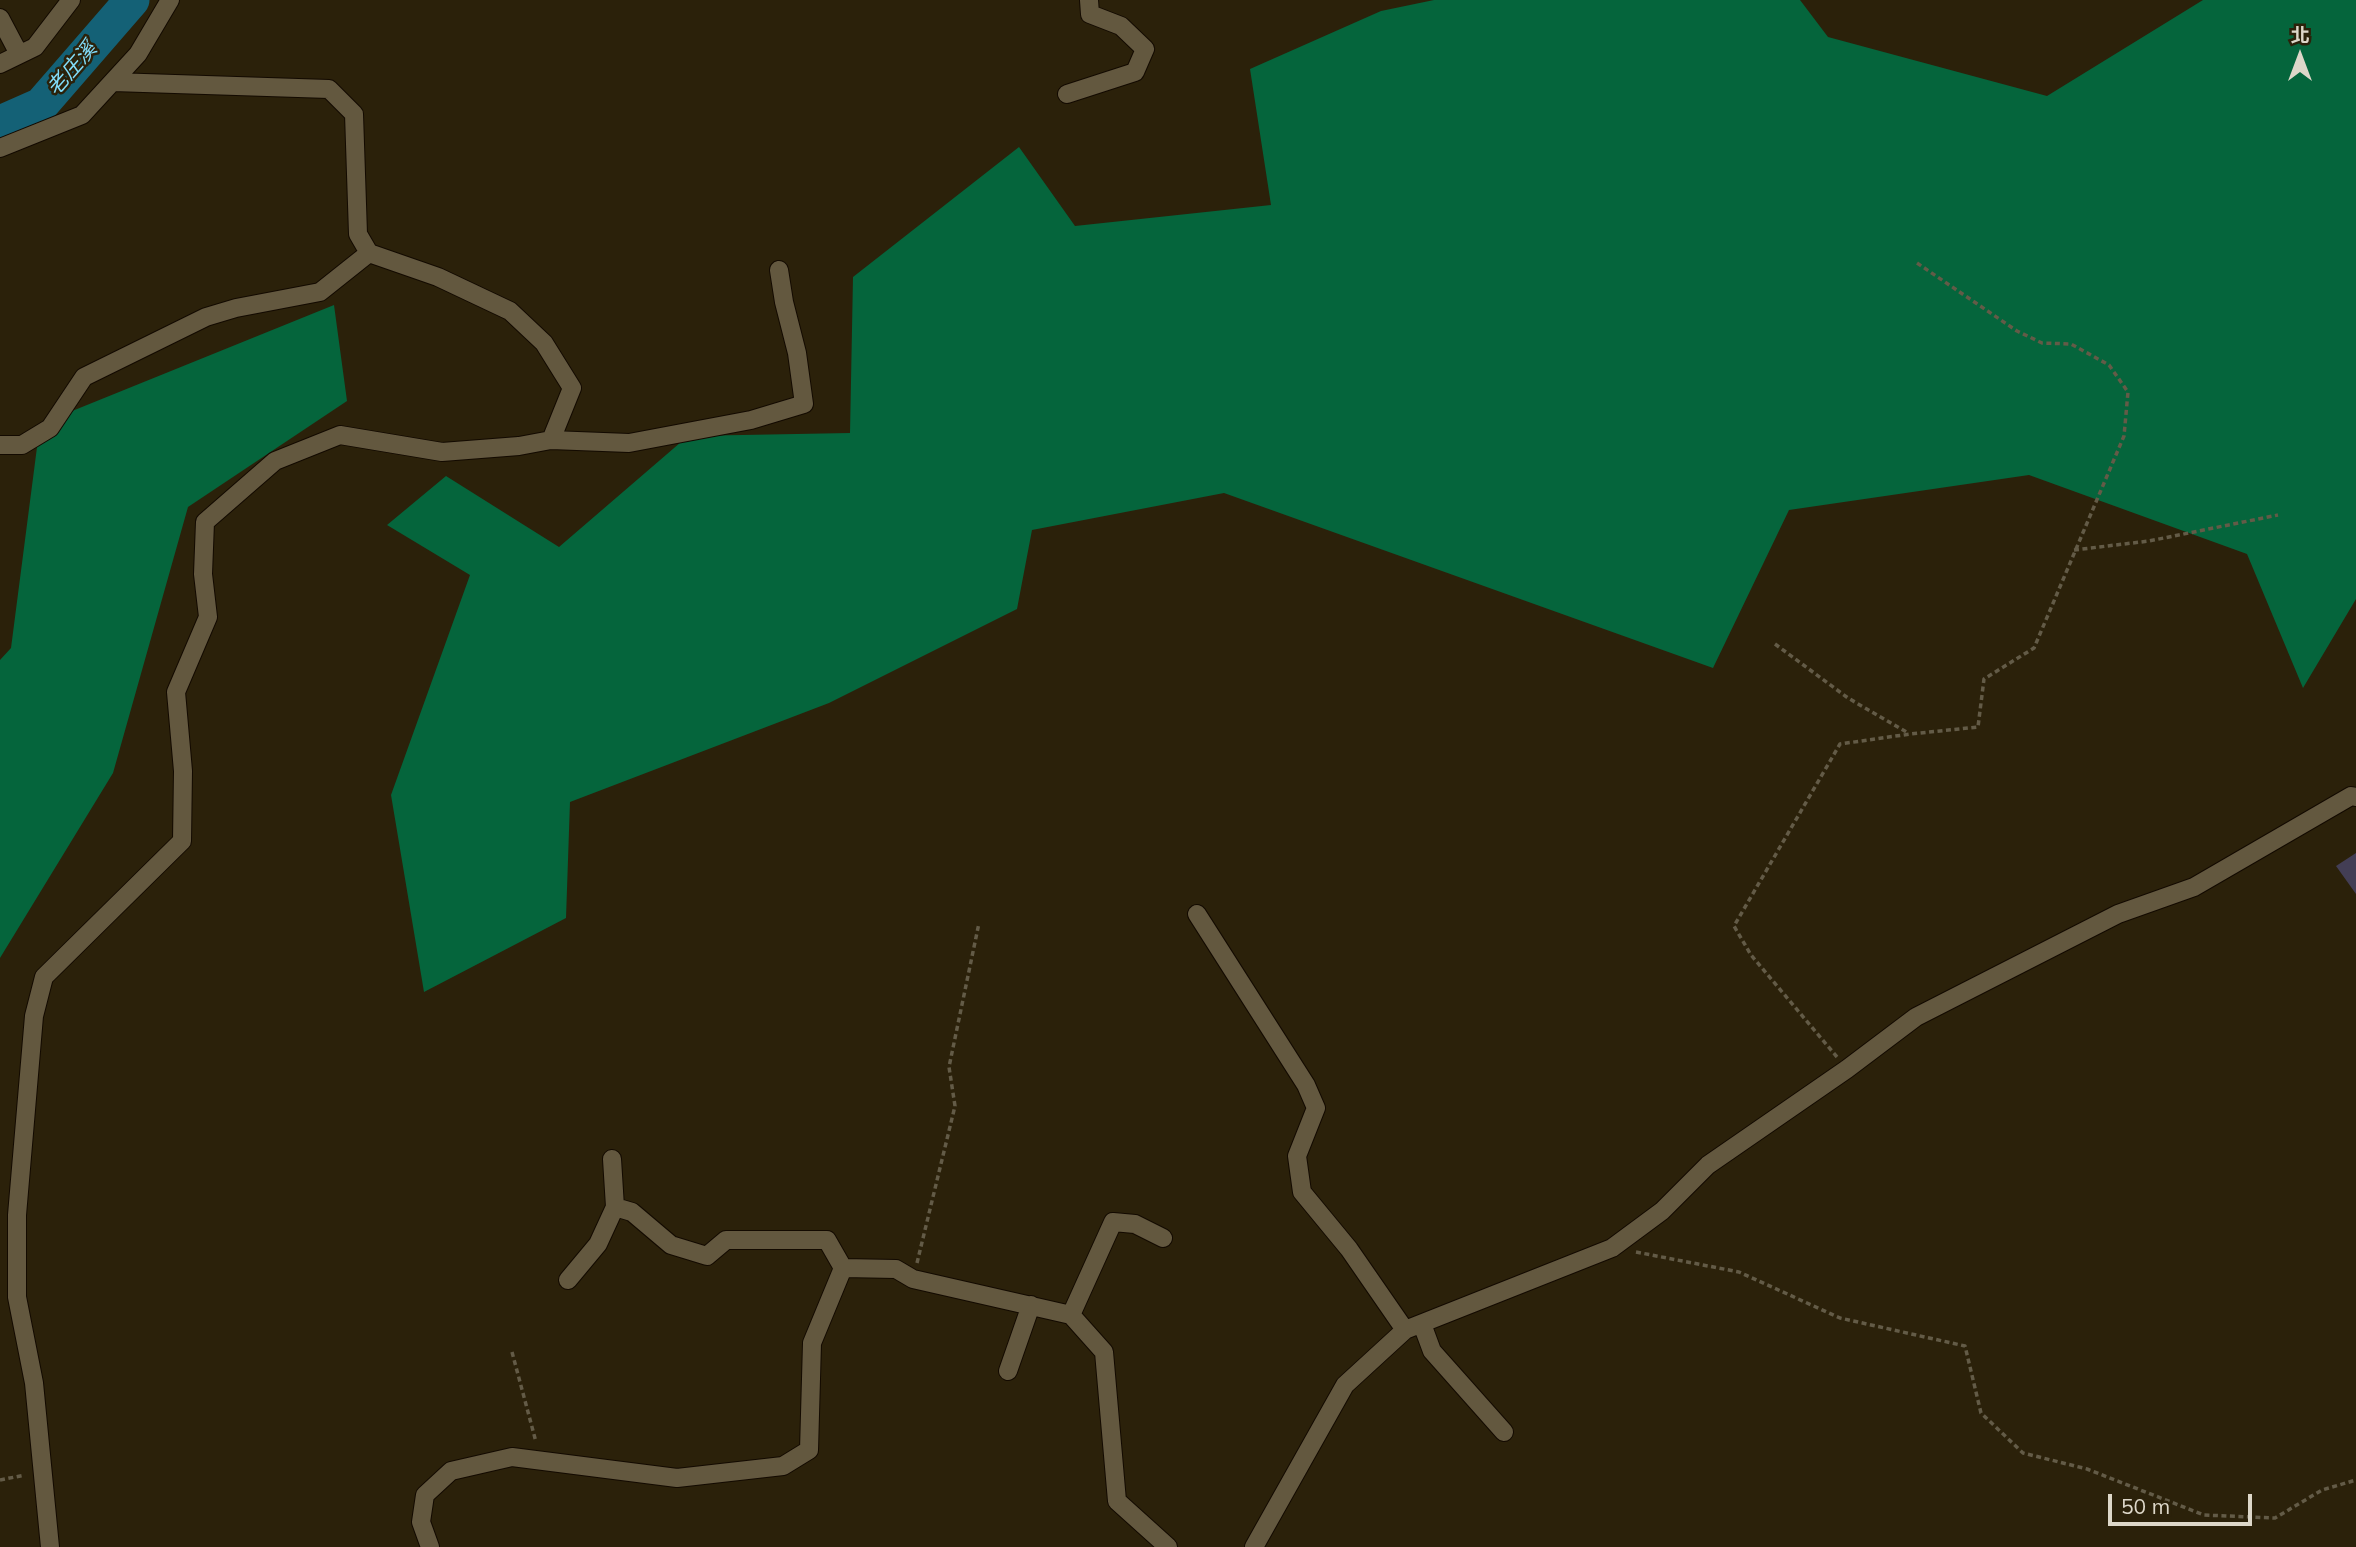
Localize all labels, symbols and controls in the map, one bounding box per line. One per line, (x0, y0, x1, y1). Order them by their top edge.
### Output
north arrow (2265, 21, 2335, 91)
text: 北 (2290, 23, 2310, 47)
water label: 老庄溪 (42, 37, 102, 101)
scale bar (2111, 1480, 2254, 1524)
text: 50 m (2121, 1493, 2170, 1519)

